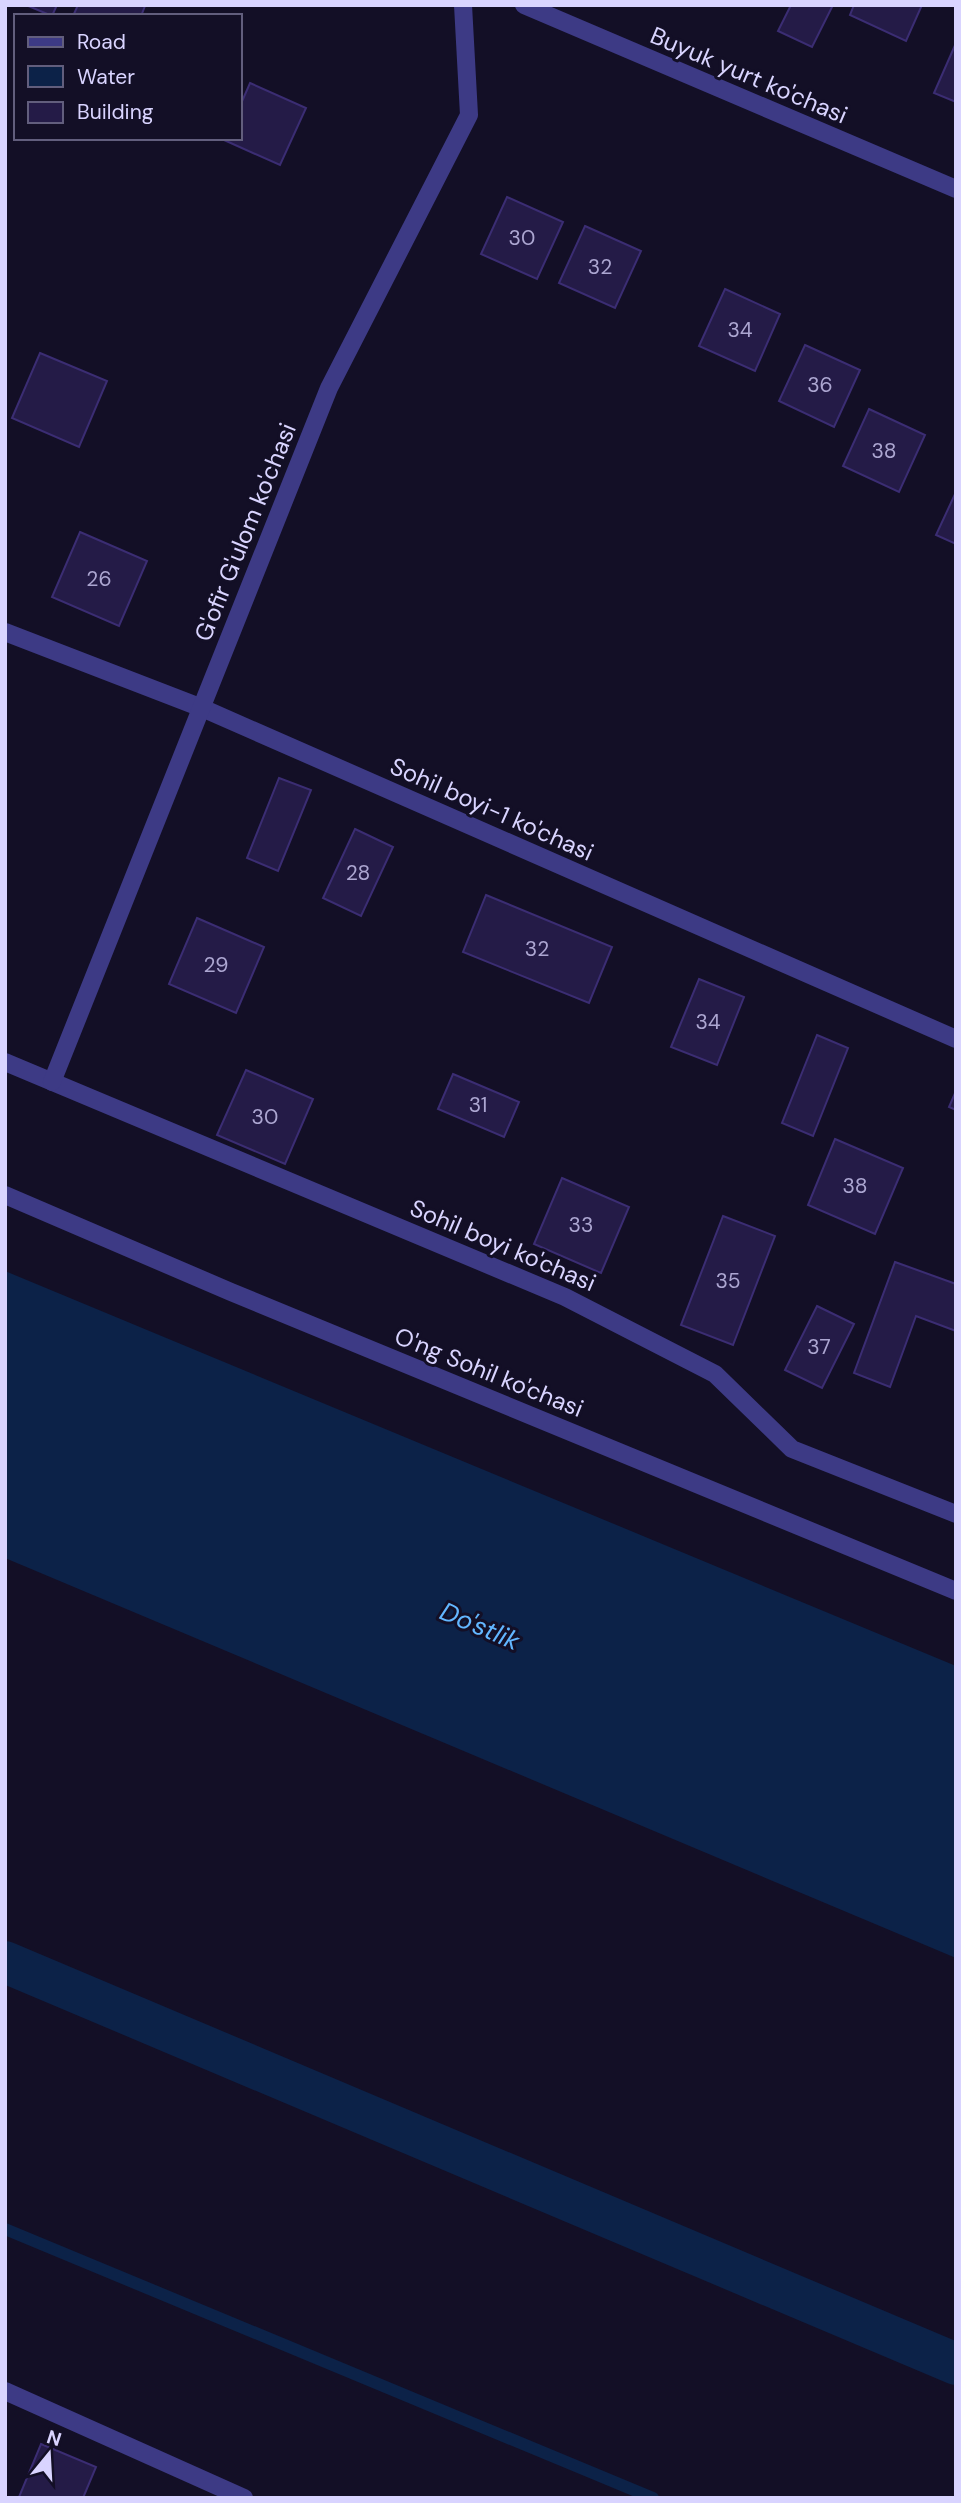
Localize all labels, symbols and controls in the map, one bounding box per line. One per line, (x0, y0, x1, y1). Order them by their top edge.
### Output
legend (14, 14, 242, 140)
street label: Buyuk yurt ko'chasi (646, 19, 852, 131)
text: Road (77, 28, 126, 56)
text: Water (77, 63, 135, 91)
text: Building (77, 98, 154, 126)
house number: 30 (509, 224, 535, 252)
house number: 32 (588, 253, 612, 281)
house number: 34 (727, 316, 753, 344)
house number: 36 (807, 371, 833, 399)
street label: G'ofir G'ulom ko'chasi (187, 418, 303, 646)
house number: 38 (871, 437, 897, 465)
house number: 26 (86, 565, 112, 593)
street label: Sohil boyi-1 ko'chasi (386, 750, 598, 868)
house number: 28 (346, 859, 370, 887)
house number: 32 (525, 935, 549, 963)
house number: 29 (203, 951, 229, 979)
house number: 34 (695, 1008, 721, 1036)
house number: 31 (469, 1091, 487, 1119)
house number: 30 (252, 1103, 278, 1131)
house number: 38 (842, 1172, 868, 1200)
street label: Sohil boyi ko'chasi (405, 1192, 601, 1298)
house number: 33 (569, 1211, 593, 1239)
house number: 35 (715, 1267, 741, 1295)
street label: O'ng Sohil ko'chasi (390, 1320, 588, 1424)
house number: 37 (807, 1333, 831, 1361)
water label: Do'stlik (435, 1594, 526, 1658)
north arrow (14, 2419, 84, 2489)
text: N (44, 2424, 65, 2452)

